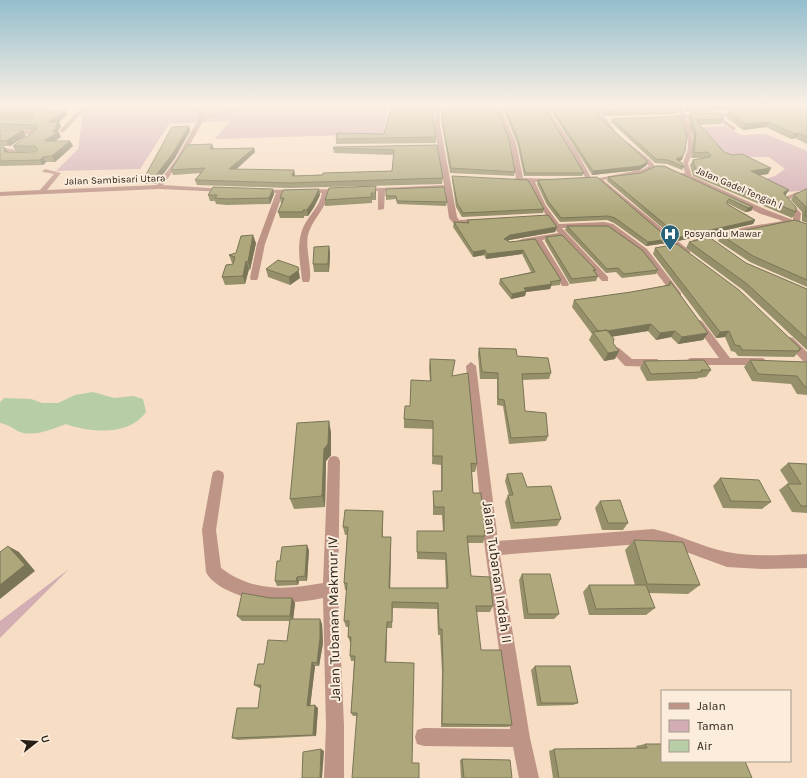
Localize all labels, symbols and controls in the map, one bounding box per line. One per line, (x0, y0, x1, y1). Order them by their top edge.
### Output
street label: Jalan Gadel Tengah I (694, 164, 784, 212)
street label: Jalan Sambisari Utara (64, 172, 166, 188)
hospital icon: Posyandu Mawar (659, 223, 681, 251)
place label: Posyandu Mawar (684, 228, 761, 240)
street label: Jalan Tubanan Indah II (479, 500, 515, 644)
street label: Jalan Tubanan Makmur IV (324, 537, 344, 701)
legend (661, 690, 791, 762)
text: Jalan (697, 699, 726, 713)
text: Taman (697, 719, 734, 733)
north arrow (16, 722, 56, 762)
text: U (38, 734, 52, 745)
text: Air (697, 739, 712, 753)

